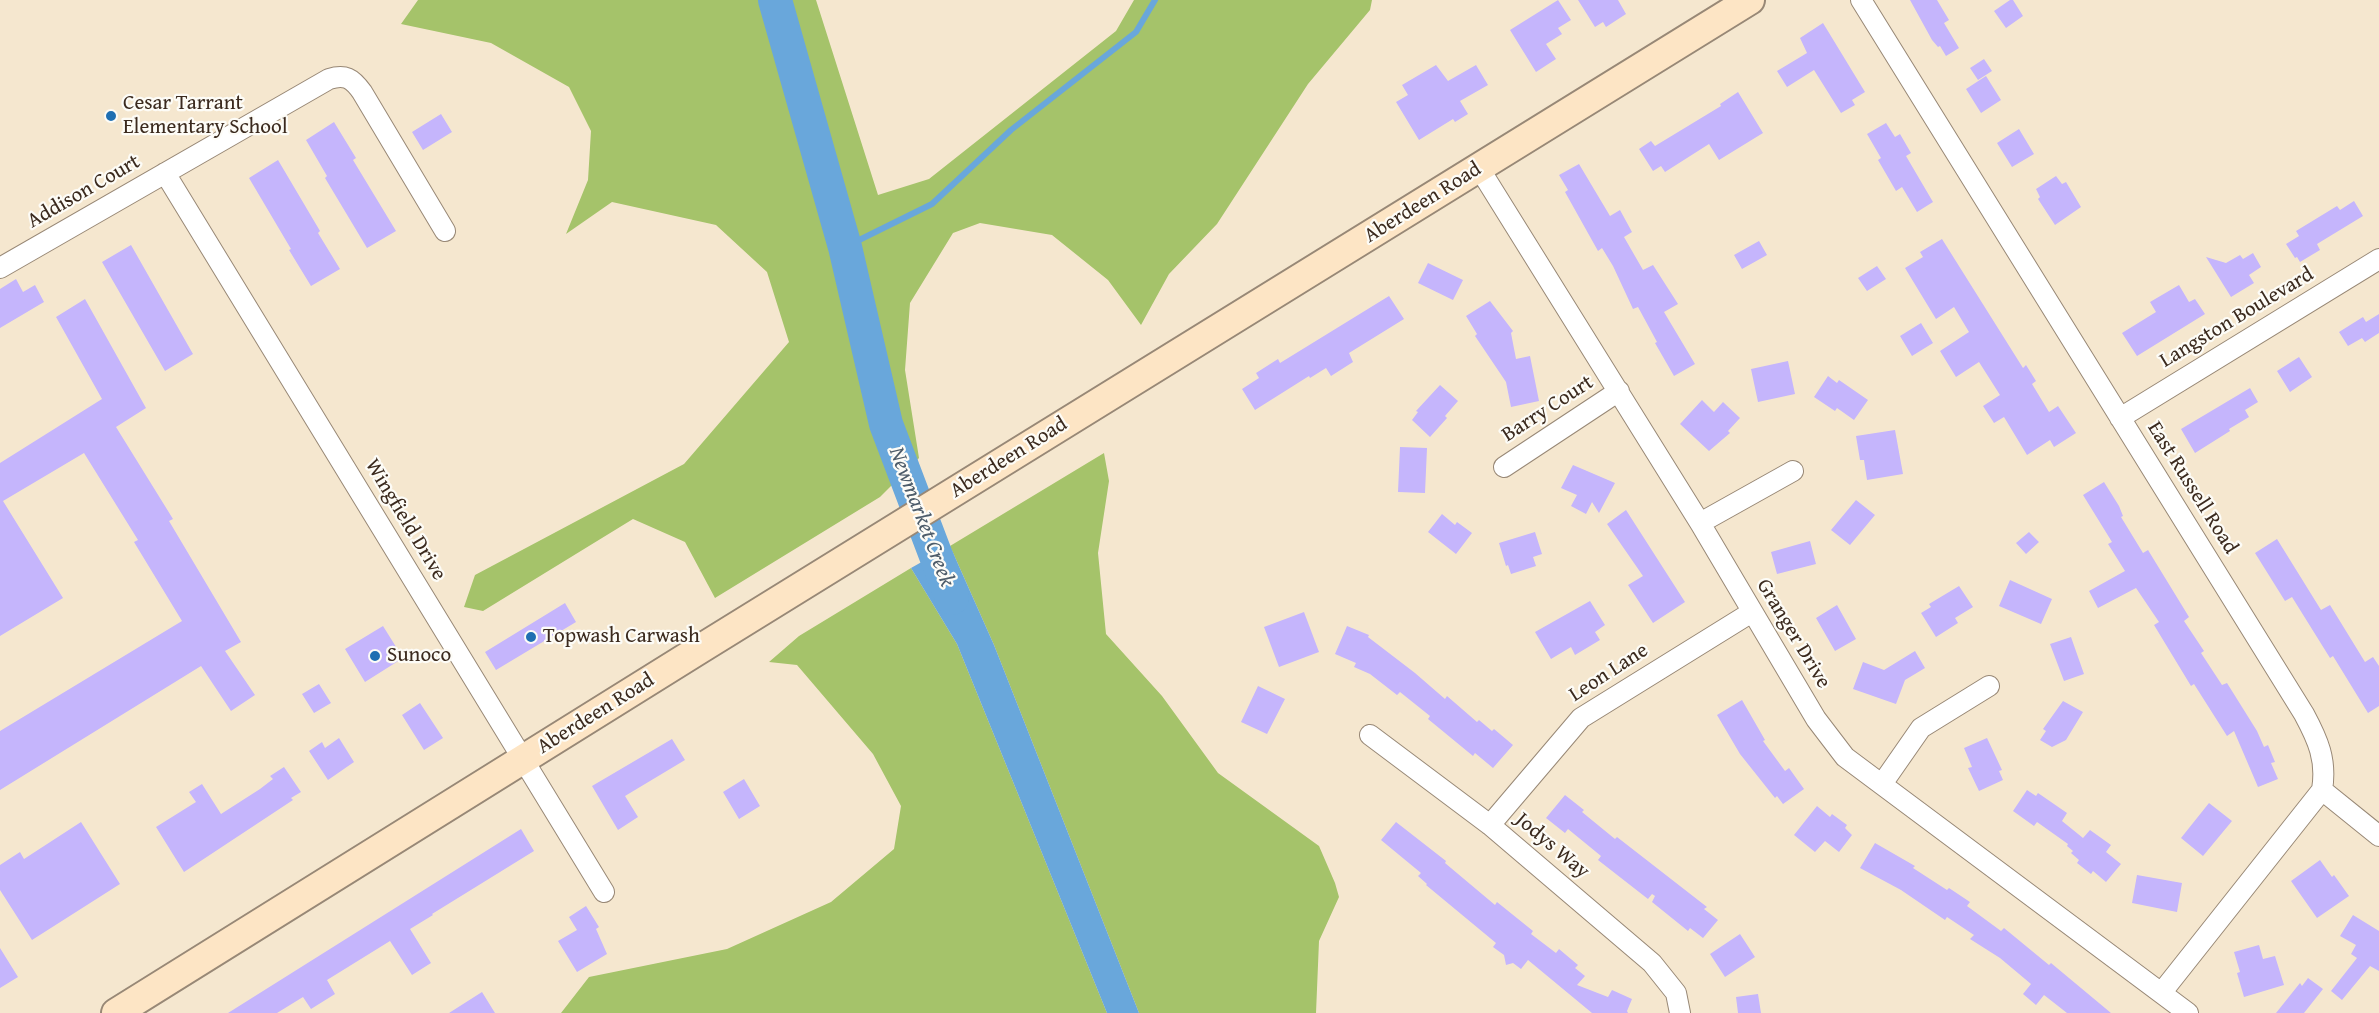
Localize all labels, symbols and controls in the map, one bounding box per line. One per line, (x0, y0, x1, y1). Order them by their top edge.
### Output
place label: Cesar Tarrant Elementary School (123, 91, 288, 141)
marker: Cesar Tarrant Elementary School (104, 109, 118, 123)
street label: Addison Court (23, 150, 145, 234)
street label: Aberdeen Road (1360, 157, 1486, 249)
street label: Langston Boulevard (2156, 262, 2318, 374)
street label: Barry Court (1498, 370, 1598, 448)
street label: Aberdeen Road (946, 412, 1072, 504)
street label: East Russell Road (2141, 417, 2243, 559)
water label: Newmarket Creek (882, 443, 960, 591)
street label: Wingfield Drive (359, 455, 451, 585)
street label: Granger Drive (1750, 575, 1836, 693)
place label: Topwash Carwash (543, 624, 700, 650)
marker: Topwash Carwash (524, 630, 538, 644)
street label: Leon Lane (1565, 638, 1653, 708)
place label: Sunoco (387, 643, 451, 669)
marker: Sunoco (368, 649, 382, 663)
street label: Aberdeen Road (533, 668, 659, 760)
street label: Jodys Way (1510, 808, 1594, 884)

